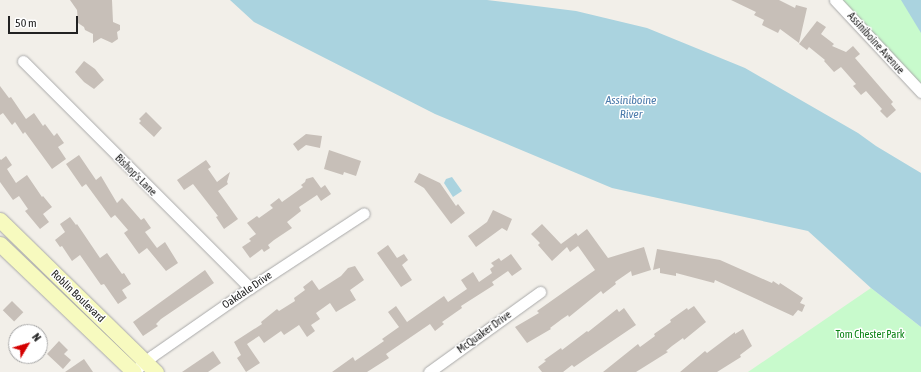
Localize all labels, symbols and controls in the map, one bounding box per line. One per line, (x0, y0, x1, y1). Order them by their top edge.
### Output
scale bar (10, 8, 80, 34)
street label: Assiniboine Avenue (845, 9, 907, 77)
text: 50 m (15, 16, 37, 30)
water label: Assiniboine River (605, 94, 657, 122)
street label: Bishop's Lane (112, 151, 160, 199)
street label: Roblin Boulevard (48, 267, 108, 325)
street label: Oakdale Drive (220, 269, 274, 311)
street label: McQuaker Drive (454, 308, 514, 356)
north arrow (8, 324, 48, 364)
park label: Tom Chester Park (835, 327, 905, 341)
text: N (30, 331, 43, 343)

